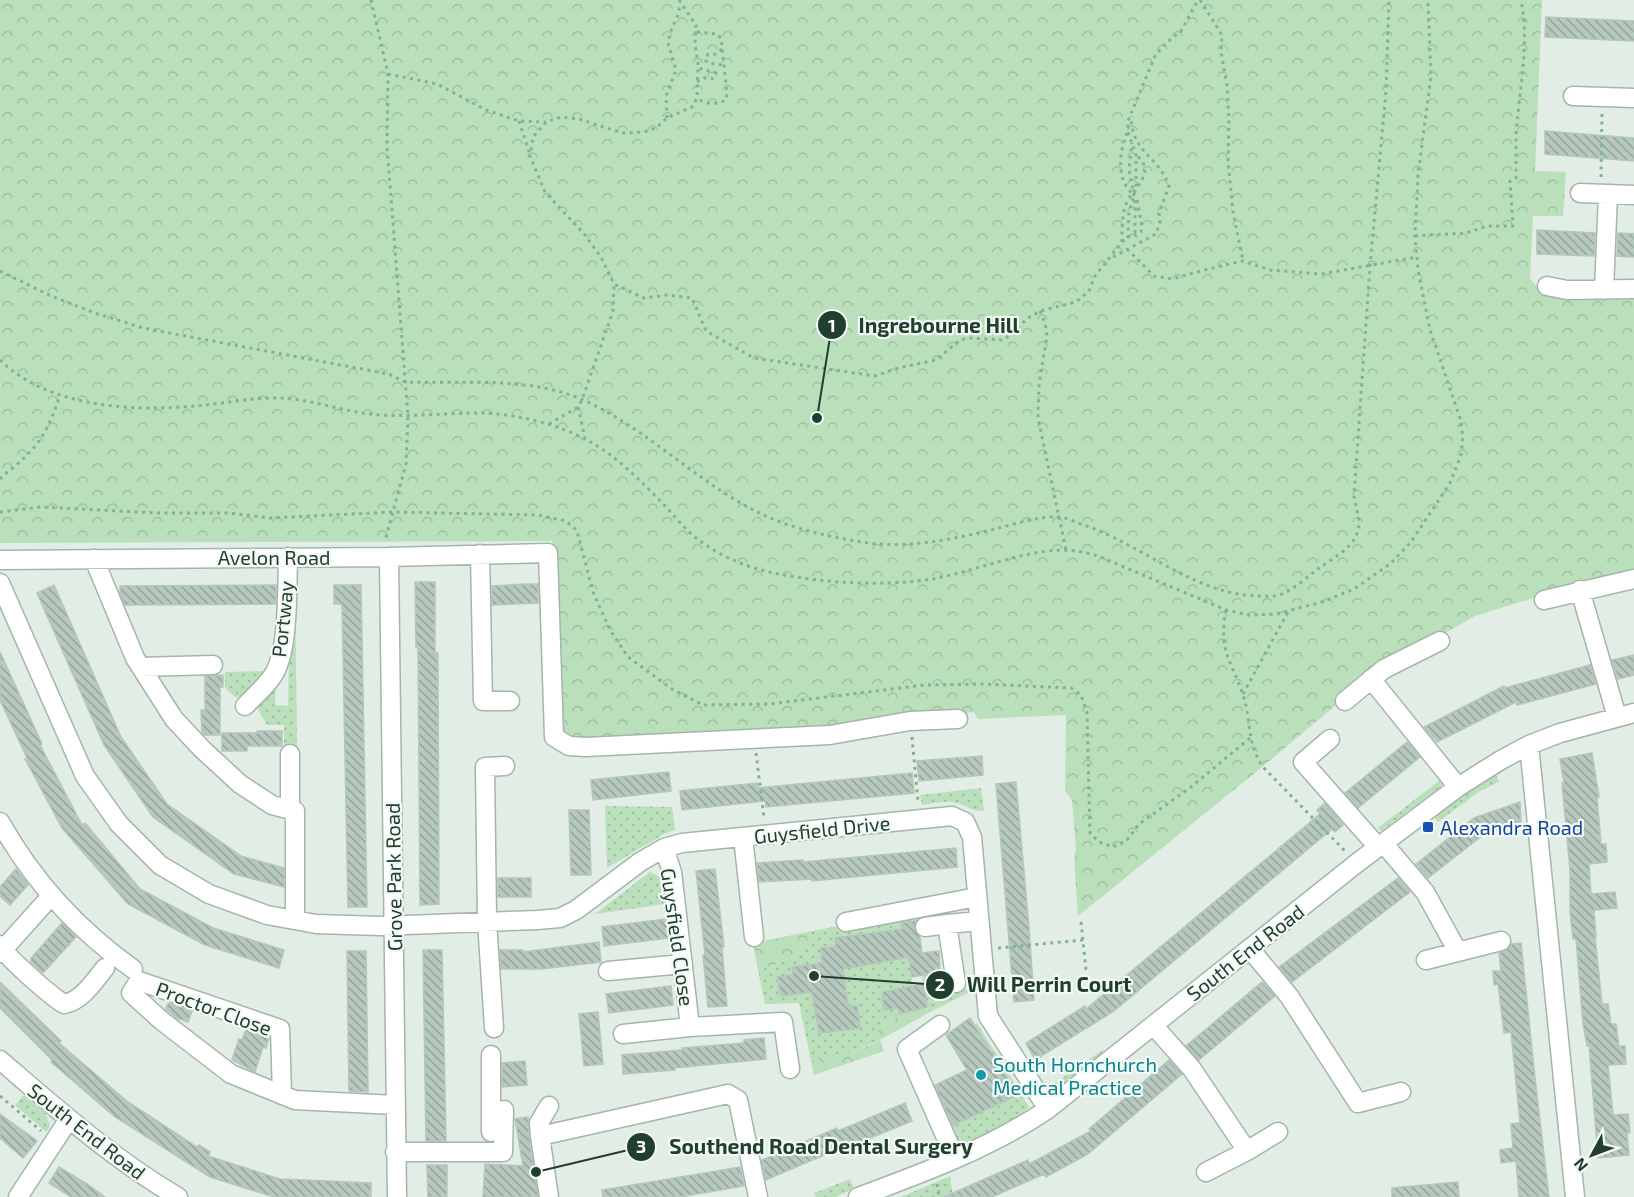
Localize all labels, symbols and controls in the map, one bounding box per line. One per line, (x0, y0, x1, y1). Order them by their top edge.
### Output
callout: Ingrebourne Hill (817, 306, 1032, 345)
text: Ingrebourne Hill (859, 312, 1020, 337)
text: 1 (828, 314, 836, 336)
street label: Avelon Road (218, 545, 330, 569)
street label: Portway (266, 579, 298, 658)
street label: Grove Park Road (380, 803, 406, 951)
street label: Guysfield Drive (753, 810, 891, 848)
place label: Alexandra Road (1440, 815, 1583, 839)
marker: Alexandra Road (1421, 820, 1435, 834)
street label: Guysfield Close (656, 866, 700, 1008)
street label: South End Road (1181, 899, 1309, 1005)
callout: Will Perrin Court (925, 965, 1144, 1004)
text: Will Perrin Court (967, 971, 1132, 996)
text: 2 (935, 973, 945, 995)
street label: Proctor Close (153, 976, 275, 1040)
place label: South Hornchurch Medical Practice (993, 1052, 1157, 1099)
marker: South Hornchurch Medical Practice (974, 1068, 988, 1082)
street label: South End Road (23, 1078, 151, 1184)
north arrow (1562, 1125, 1622, 1185)
callout: Southend Road Dental Surgery (626, 1127, 985, 1166)
text: Southend Road Dental Surgery (669, 1133, 973, 1159)
text: 3 (636, 1135, 646, 1157)
text: N (1569, 1155, 1591, 1176)

